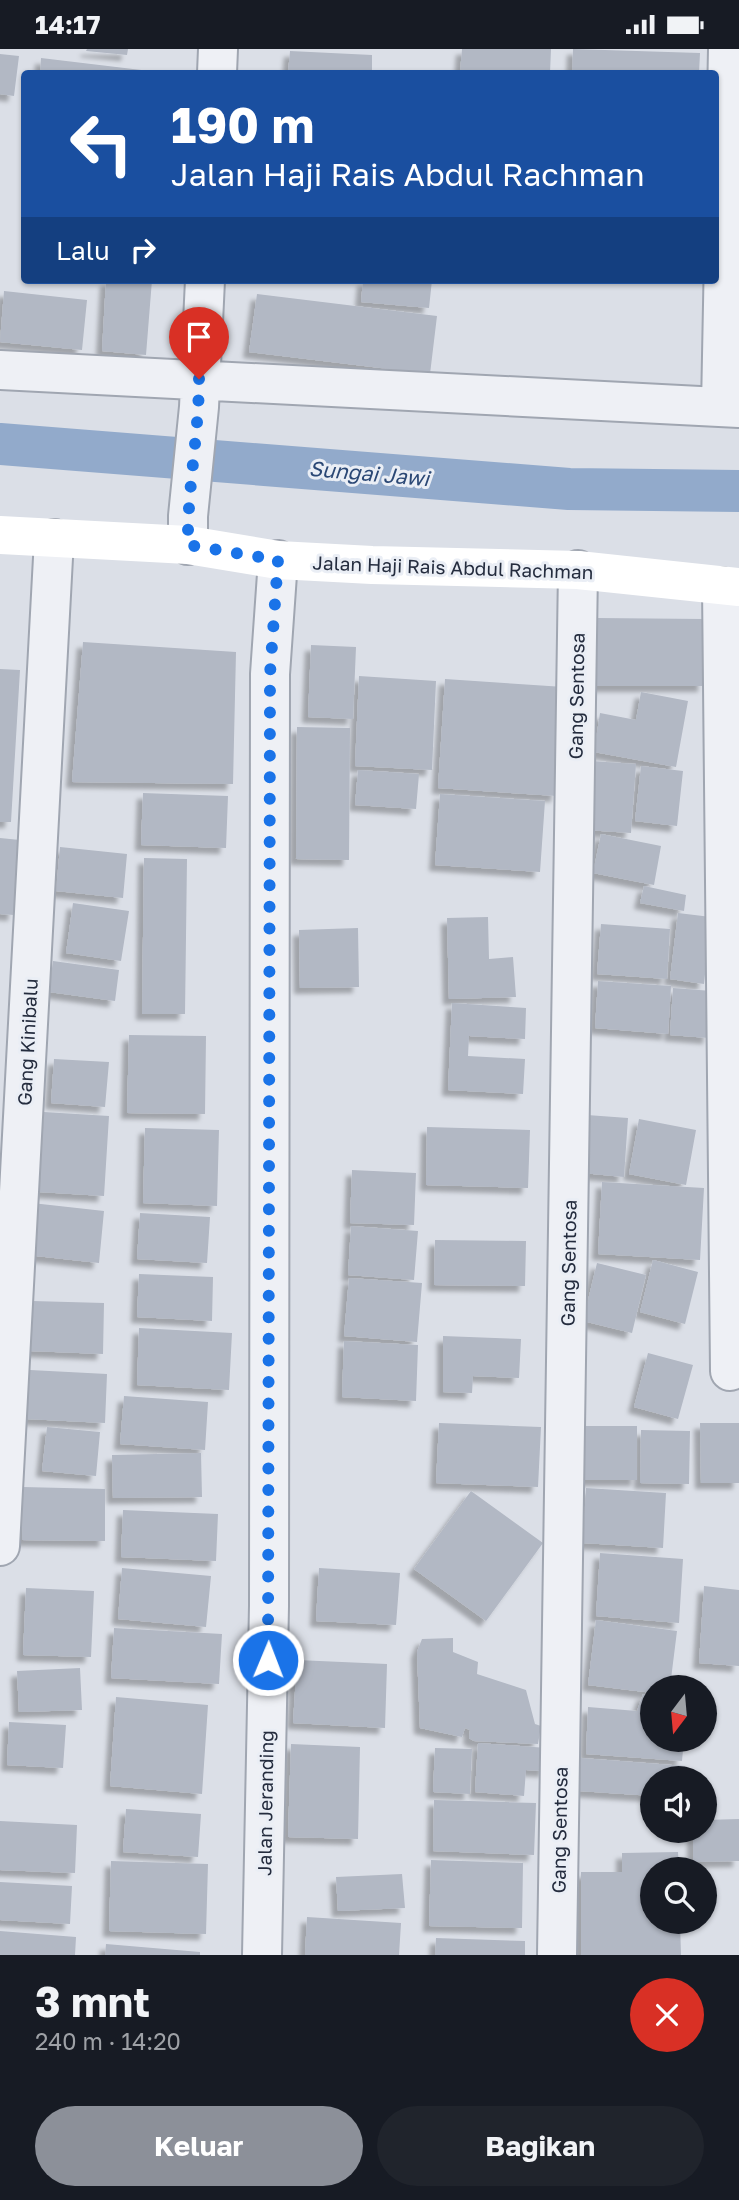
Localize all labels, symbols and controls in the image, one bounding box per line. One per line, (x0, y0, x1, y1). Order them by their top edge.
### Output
text: 14:17 (35, 9, 101, 40)
text: 190 m (171, 95, 314, 154)
icon: left (56, 98, 147, 189)
text: Jalan Haji Rais Abdul Rachman (171, 155, 645, 193)
icon: right (124, 231, 162, 269)
text: Lalu (56, 235, 110, 266)
pin (169, 307, 229, 379)
icon: arrive (180, 318, 218, 356)
water label: Sungai Jawi (308, 455, 433, 491)
street label: Jalan Haji Rais Abdul Rachman (312, 551, 594, 583)
street label: Gang Sentosa (563, 632, 589, 760)
street label: Gang Kinibalu (12, 978, 42, 1106)
street label: Gang Sentosa (555, 1199, 581, 1327)
position arrow (231, 1623, 305, 1697)
north arrow (640, 1675, 718, 1752)
map controls (640, 1675, 717, 1934)
street label: Jalan Jeranding (252, 1730, 278, 1876)
street label: Gang Sentosa (546, 1766, 572, 1894)
button: sound (640, 1766, 717, 1843)
button: search (640, 1857, 717, 1934)
text: 3 mnt (35, 1976, 150, 2026)
button: close (630, 1978, 704, 2052)
text: 240 m · 14:20 (35, 2027, 181, 2055)
button: Keluar (35, 2106, 363, 2186)
button: Bagikan (377, 2106, 704, 2186)

